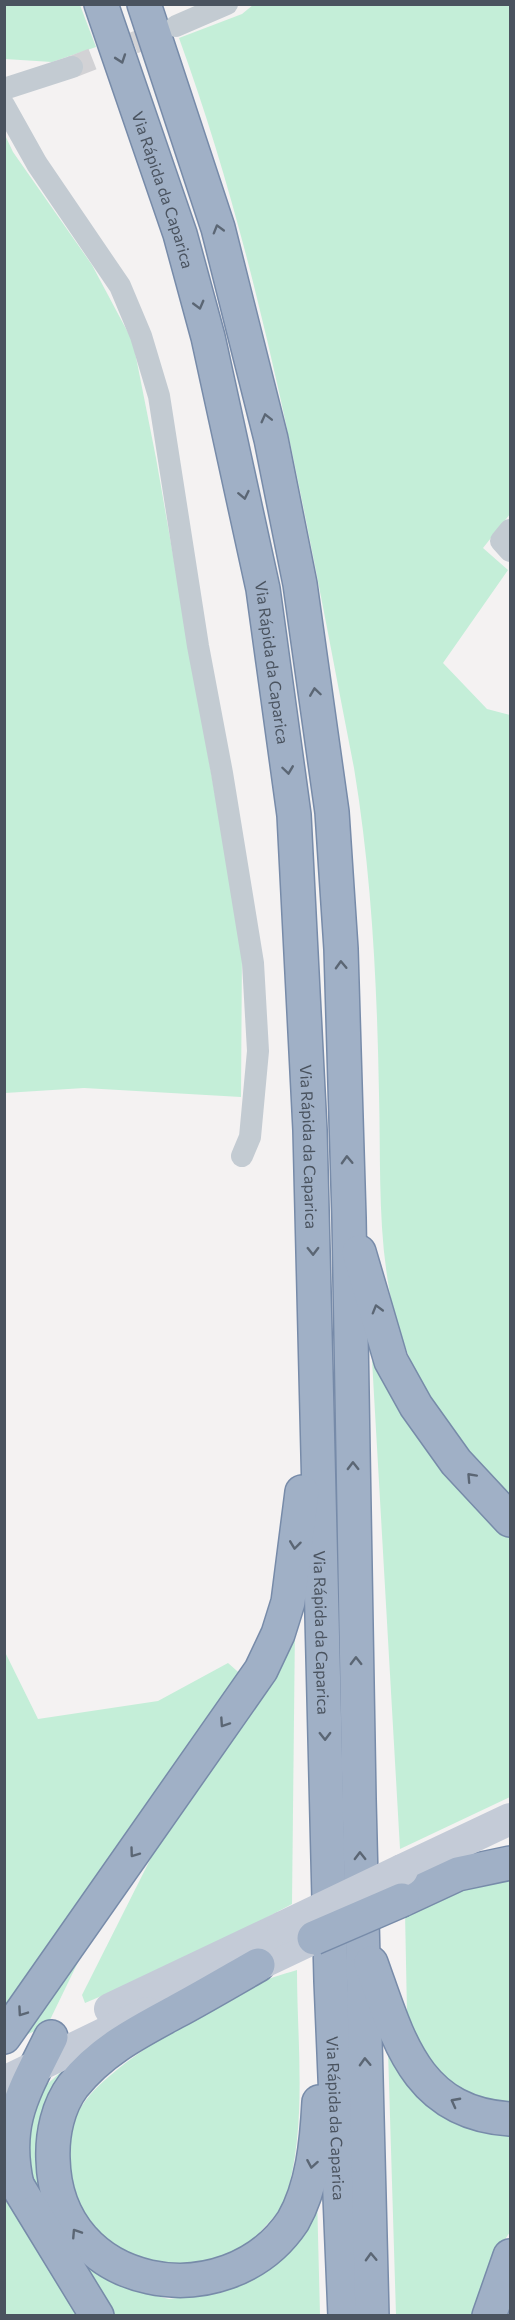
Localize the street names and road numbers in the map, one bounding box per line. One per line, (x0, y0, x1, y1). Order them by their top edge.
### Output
street label: Via Rápida da Caparica (129, 108, 198, 270)
street label: Via Rápida da Caparica (252, 579, 294, 745)
street label: Via Rápida da Caparica (297, 1064, 322, 1229)
street label: Via Rápida da Caparica (311, 1550, 334, 1715)
street label: Via Rápida da Caparica (324, 2036, 350, 2201)

